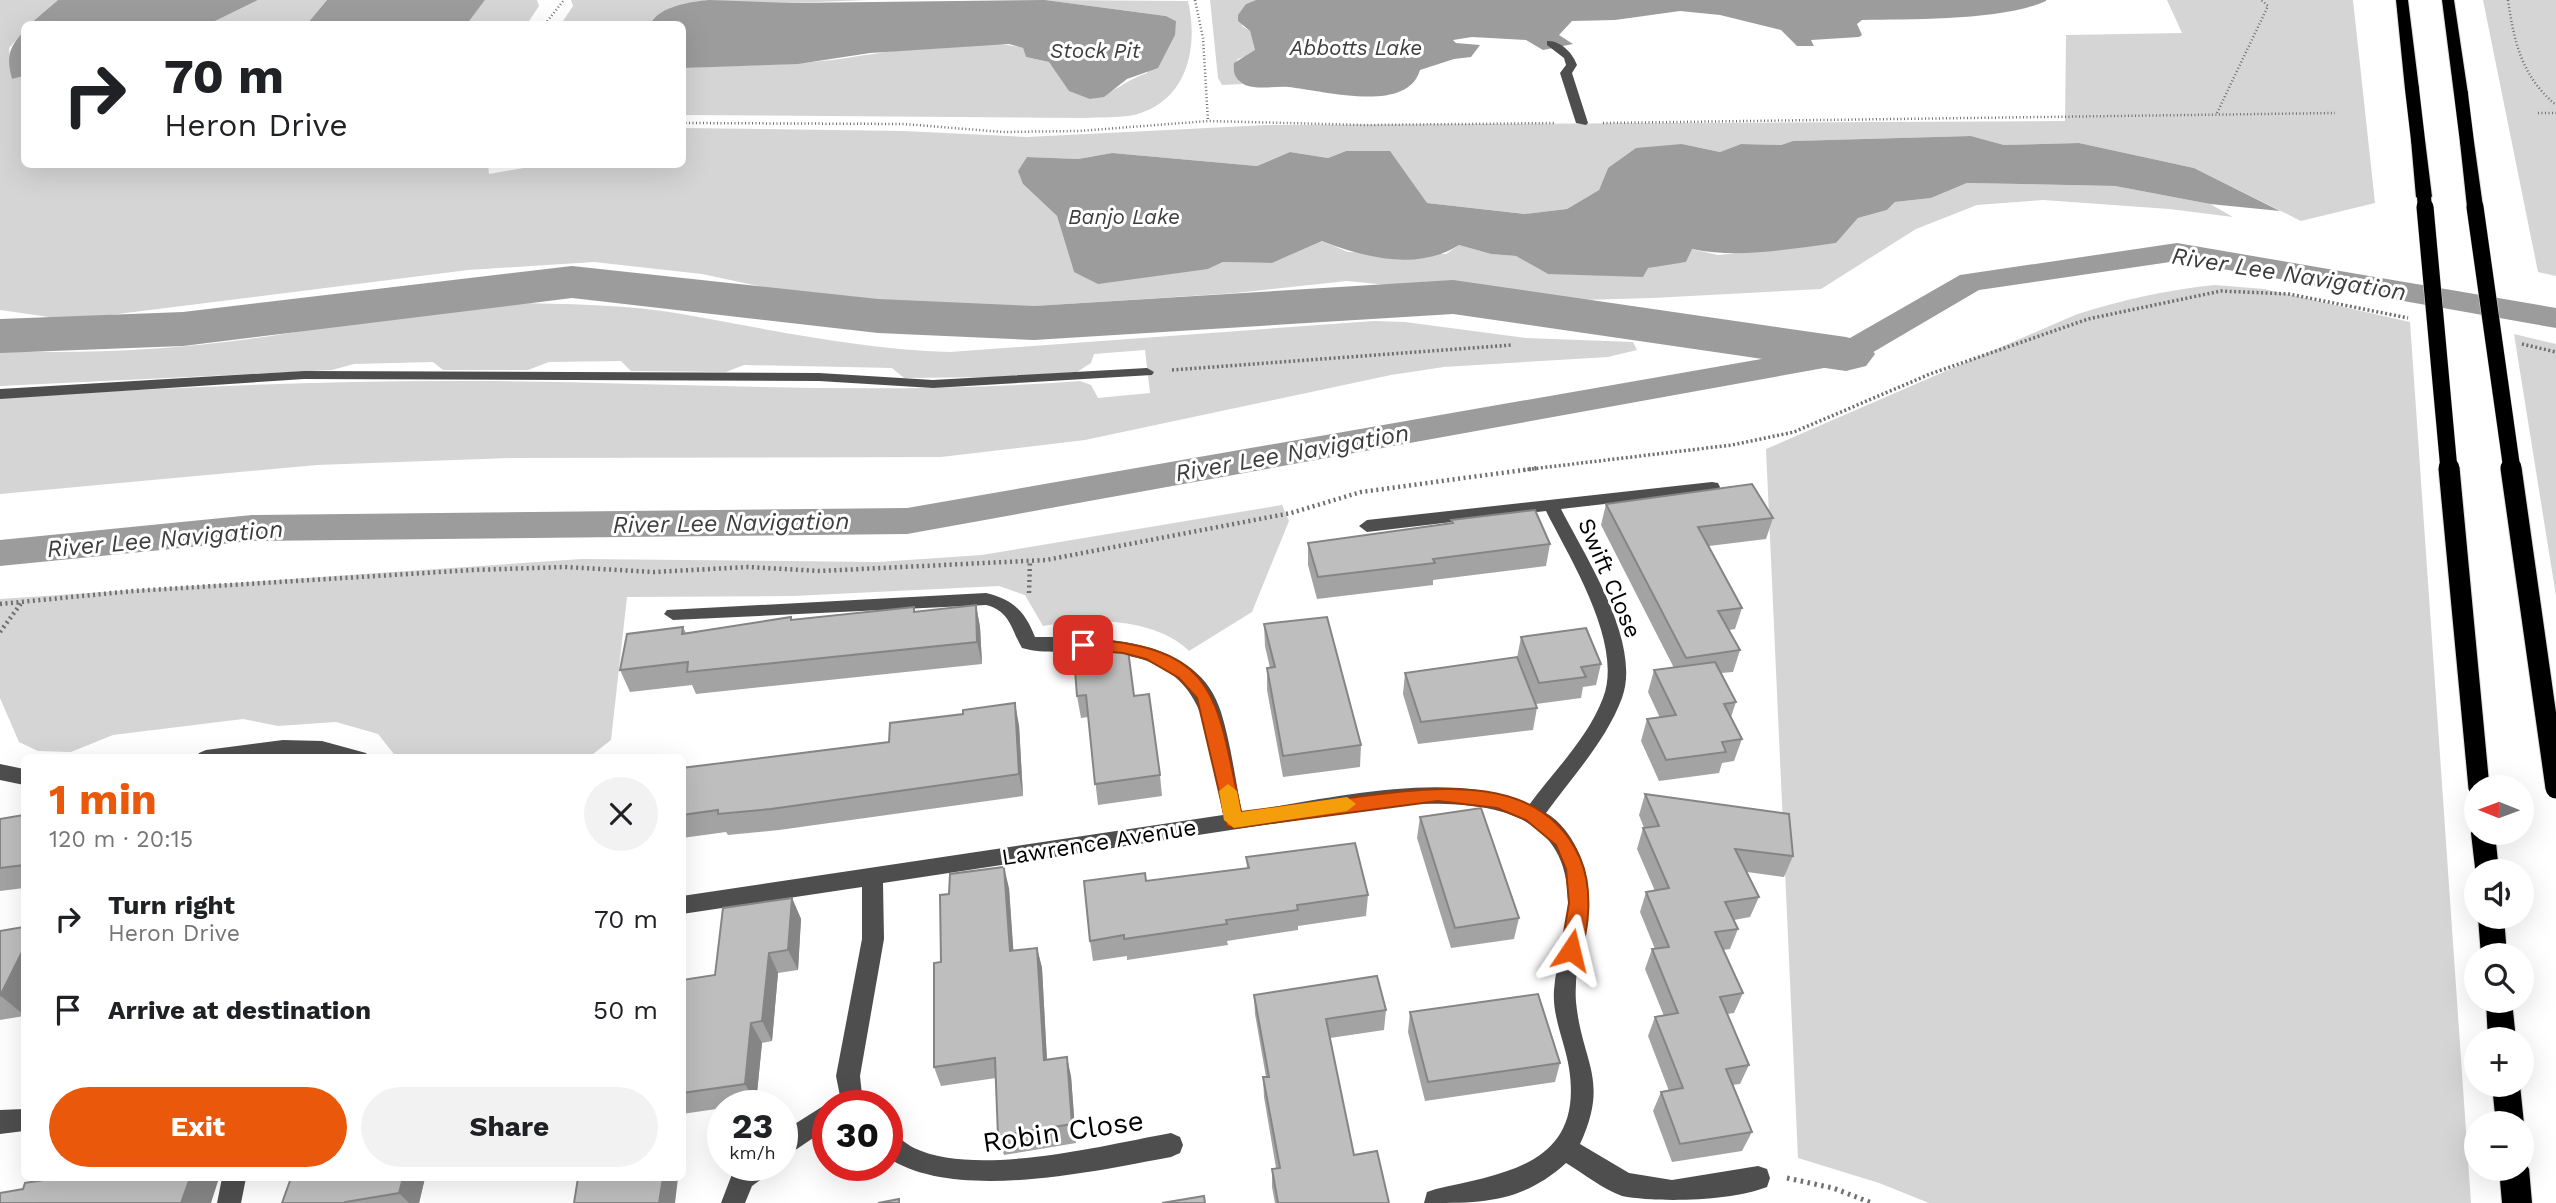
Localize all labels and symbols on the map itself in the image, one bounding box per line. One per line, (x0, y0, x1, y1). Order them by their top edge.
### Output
water label: Abbotts Lake (1289, 35, 1422, 60)
water label: Stock Pit (1050, 38, 1141, 63)
water label: Banjo Lake (1068, 204, 1180, 229)
water label: River Lee Navigation (2170, 242, 2408, 306)
water label: River Lee Navigation (1173, 419, 1411, 487)
water label: River Lee Navigation (612, 507, 850, 539)
street label: Swift Close (1572, 514, 1647, 642)
water label: River Lee Navigation (46, 515, 284, 563)
pin (1053, 615, 1113, 675)
north arrow (2464, 775, 2534, 845)
street label: Lawrence Avenue (1000, 814, 1198, 871)
position arrow (1534, 913, 1608, 987)
speed limit sign: 30 (812, 1090, 903, 1181)
street label: Robin Close (980, 1104, 1146, 1159)

